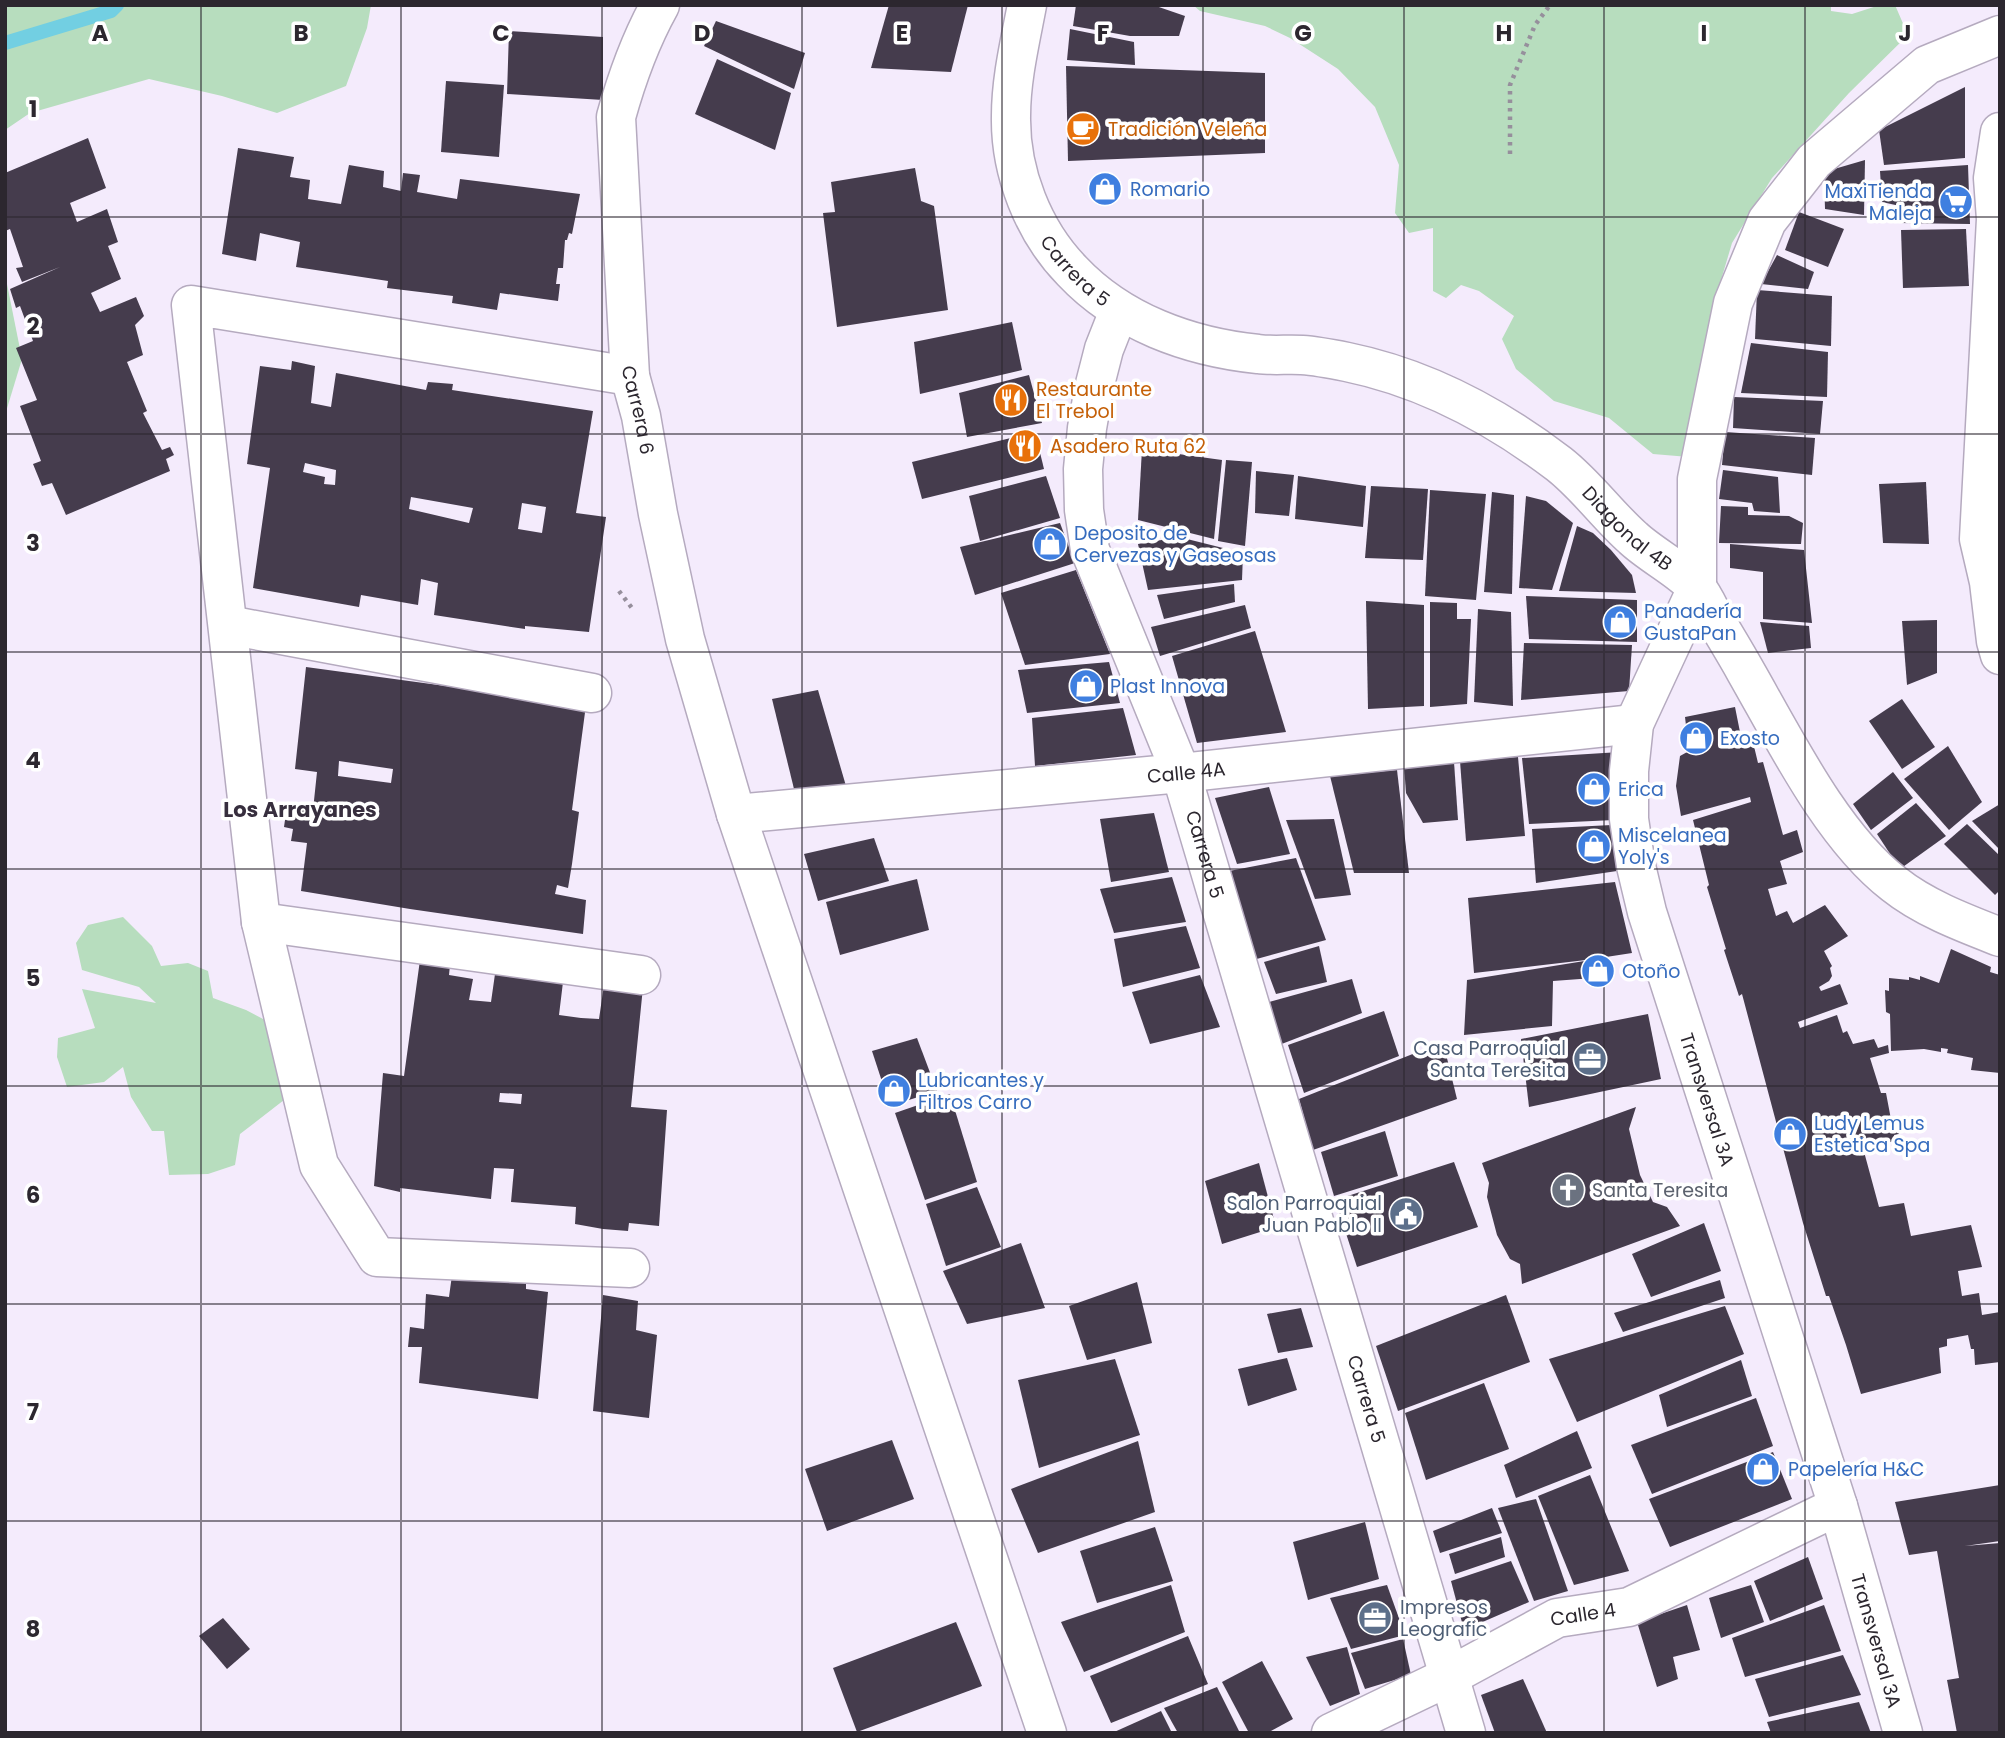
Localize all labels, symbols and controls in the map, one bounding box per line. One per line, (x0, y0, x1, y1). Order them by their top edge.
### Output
text: A (92, 17, 109, 49)
text: B (293, 17, 309, 49)
text: C (492, 17, 510, 49)
text: D (694, 17, 710, 49)
text: E (896, 17, 908, 49)
text: F (1097, 17, 1109, 49)
text: G (1294, 17, 1312, 49)
text: H (1496, 17, 1512, 49)
text: I (1701, 17, 1707, 49)
text: J (1898, 17, 1912, 49)
text: 1 (29, 93, 37, 125)
cafe icon: Tradición Veleña (1064, 110, 1102, 148)
place label: Tradición Veleña (1108, 116, 1267, 143)
shop icon: Romario (1086, 170, 1124, 208)
place label: Romario (1130, 176, 1210, 203)
place label: MaxiTienda Maleja (1824, 178, 1932, 227)
supermarket icon: MaxiTienda Maleja (1937, 183, 1975, 221)
street label: Carrera 5 (1034, 230, 1116, 313)
text: 2 (26, 310, 40, 342)
street label: Carrera 6 (616, 365, 661, 457)
place label: Restaurante El Trebol (1036, 376, 1152, 425)
restaurant icon: Restaurante El Trebol (992, 381, 1030, 419)
restaurant icon: Asadero Ruta 62 (1006, 427, 1044, 465)
place label: Asadero Ruta 62 (1050, 433, 1206, 460)
street label: Diagonal 4B (1576, 480, 1678, 577)
place label: Deposito de Cervezas y Gaseosas (1074, 520, 1276, 569)
shop icon: Deposito de Cervezas y Gaseosas (1031, 525, 1069, 563)
text: 3 (26, 527, 40, 559)
place label: Panadería GustaPan (1644, 598, 1742, 647)
shop icon: Panadería GustaPan (1601, 603, 1639, 641)
shop icon: Plast Innova (1067, 667, 1105, 705)
place label: Plast Innova (1110, 673, 1225, 700)
shop icon: Exosto (1677, 719, 1715, 757)
place label: Exosto (1720, 725, 1780, 752)
text: 4 (25, 744, 41, 776)
street label: Calle 4A (1146, 755, 1227, 790)
shop icon: Erica (1575, 770, 1613, 808)
place label: Erica (1618, 776, 1664, 803)
district label: Los Arrayanes (223, 795, 377, 824)
street label: Carrera 5 (1179, 807, 1231, 901)
place label: Miscelanea Yoly's (1618, 822, 1727, 871)
shop icon: Miscelanea Yoly's (1575, 827, 1613, 865)
shop icon: Otoño (1579, 952, 1617, 990)
place label: Otoño (1622, 958, 1680, 985)
text: 5 (26, 962, 40, 994)
street label: Transversal 3A (1673, 1030, 1741, 1170)
place label: Casa Parroquial Santa Teresita (1413, 1035, 1566, 1084)
office icon: Casa Parroquial Santa Teresita (1571, 1040, 1609, 1078)
place label: Lubricantes y Filtros Carro (918, 1067, 1044, 1116)
shop icon: Lubricantes y Filtros Carro (875, 1072, 913, 1110)
place label: Ludy Lemus Estetica Spa (1814, 1110, 1930, 1159)
shop icon: Ludy Lemus Estetica Spa (1771, 1115, 1809, 1153)
church icon: Santa Teresita (1549, 1171, 1587, 1209)
place label: Santa Teresita (1592, 1177, 1728, 1204)
text: 6 (26, 1179, 40, 1211)
place label: Salon Parroquial Juan Pablo II (1227, 1190, 1382, 1239)
public building icon: Salon Parroquial Juan Pablo II (1387, 1195, 1425, 1233)
street label: Carrera 5 (1341, 1352, 1393, 1446)
text: 7 (27, 1396, 39, 1428)
shop icon: Papelería H&C (1744, 1450, 1782, 1488)
place label: Papelería H&C (1788, 1456, 1924, 1483)
street label: Transversal 3A (1845, 1570, 1909, 1711)
place label: Impresos Leografic (1400, 1594, 1488, 1643)
street label: Calle 4 (1549, 1596, 1618, 1632)
office icon: Impresos Leografic (1356, 1599, 1394, 1637)
text: 8 (26, 1613, 40, 1645)

